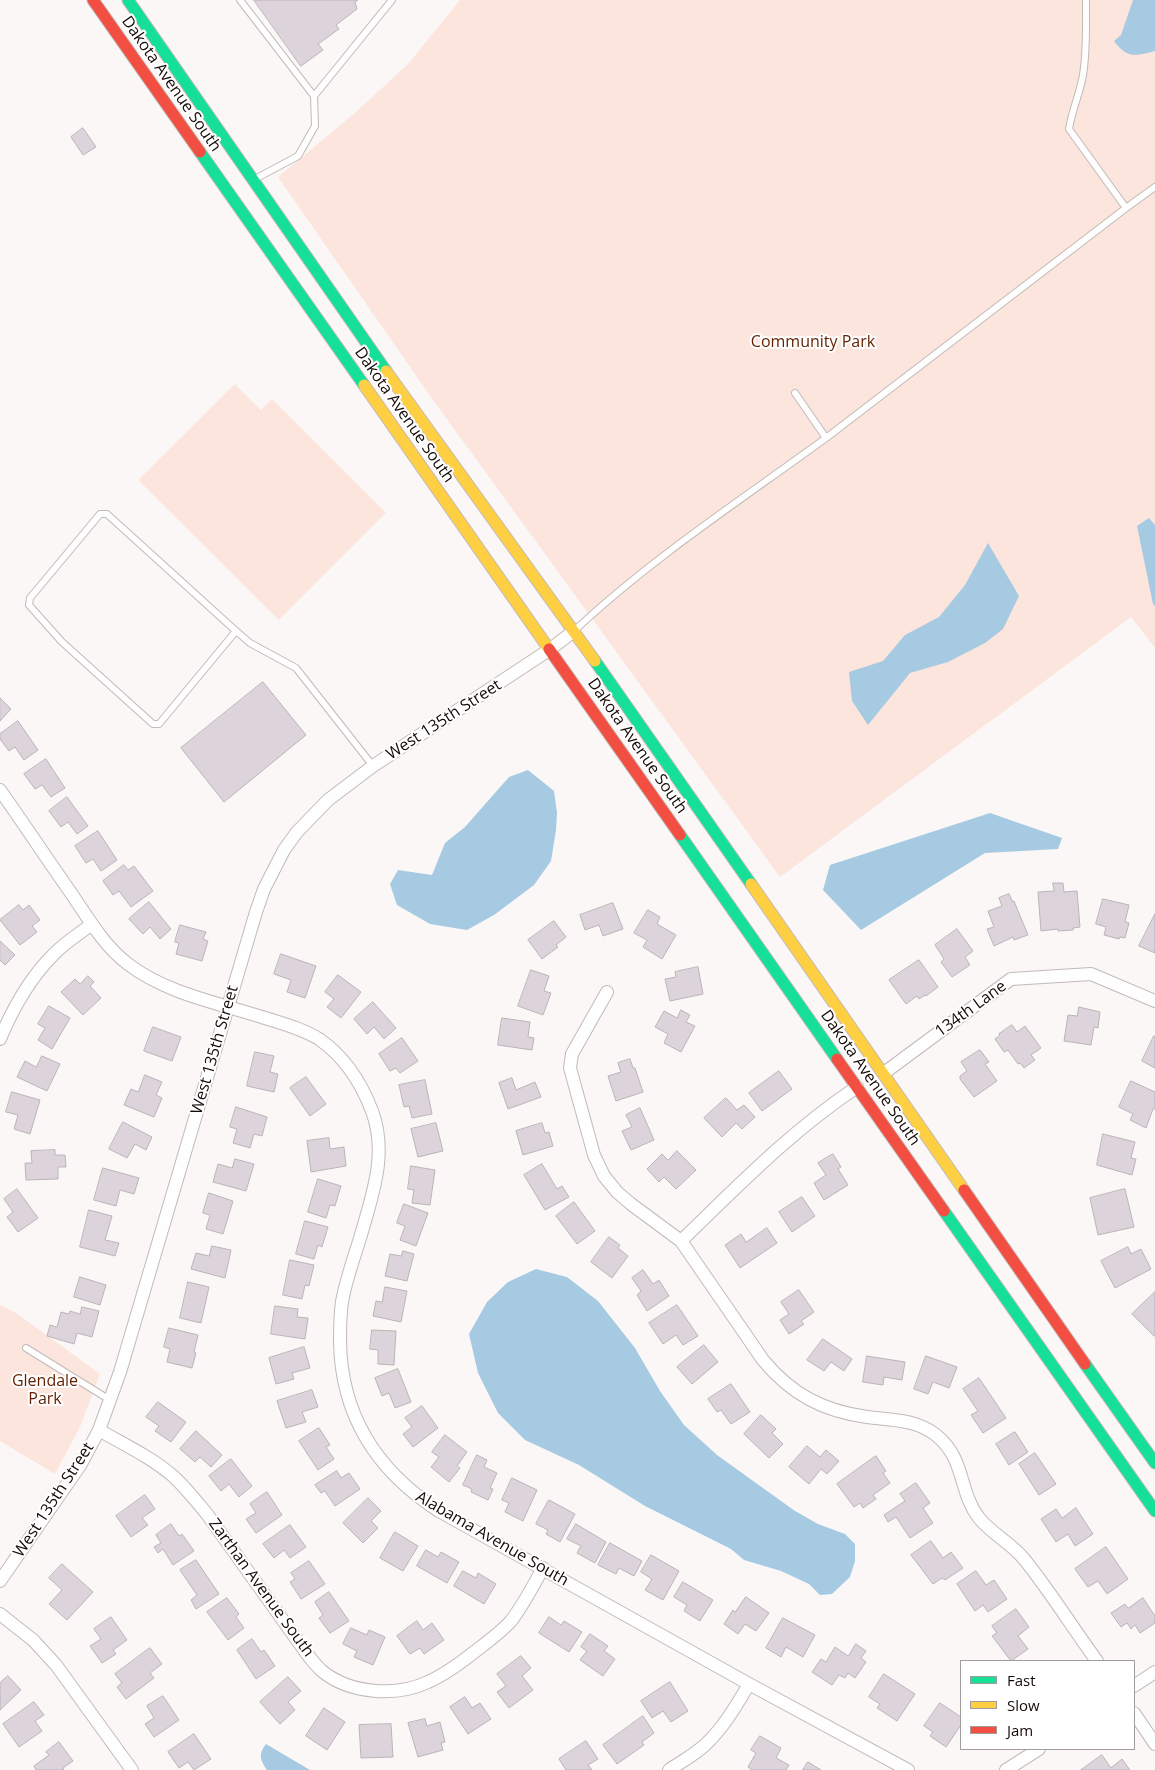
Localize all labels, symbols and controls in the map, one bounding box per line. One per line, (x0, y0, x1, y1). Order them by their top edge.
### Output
street label: Dakota Avenue South (117, 13, 225, 155)
park label: Community Park (751, 332, 875, 352)
street label: Dakota Avenue South (350, 344, 458, 486)
street label: Dakota Avenue South (583, 675, 691, 817)
street label: West 135th Street (383, 676, 505, 764)
street label: 134th Lane (932, 977, 1010, 1041)
street label: West 135th Street (187, 983, 243, 1117)
street label: Dakota Avenue South (816, 1007, 924, 1149)
park label: Glendale Park (12, 1371, 78, 1409)
street label: West 135th Street (10, 1439, 98, 1561)
street label: Alabama Avenue South (412, 1487, 572, 1591)
street label: Zarthan Avenue South (204, 1515, 318, 1661)
legend (960, 1660, 1135, 1750)
text: Fast (1007, 1670, 1036, 1690)
text: Slow (1007, 1695, 1040, 1715)
text: Jam (1007, 1720, 1033, 1740)

